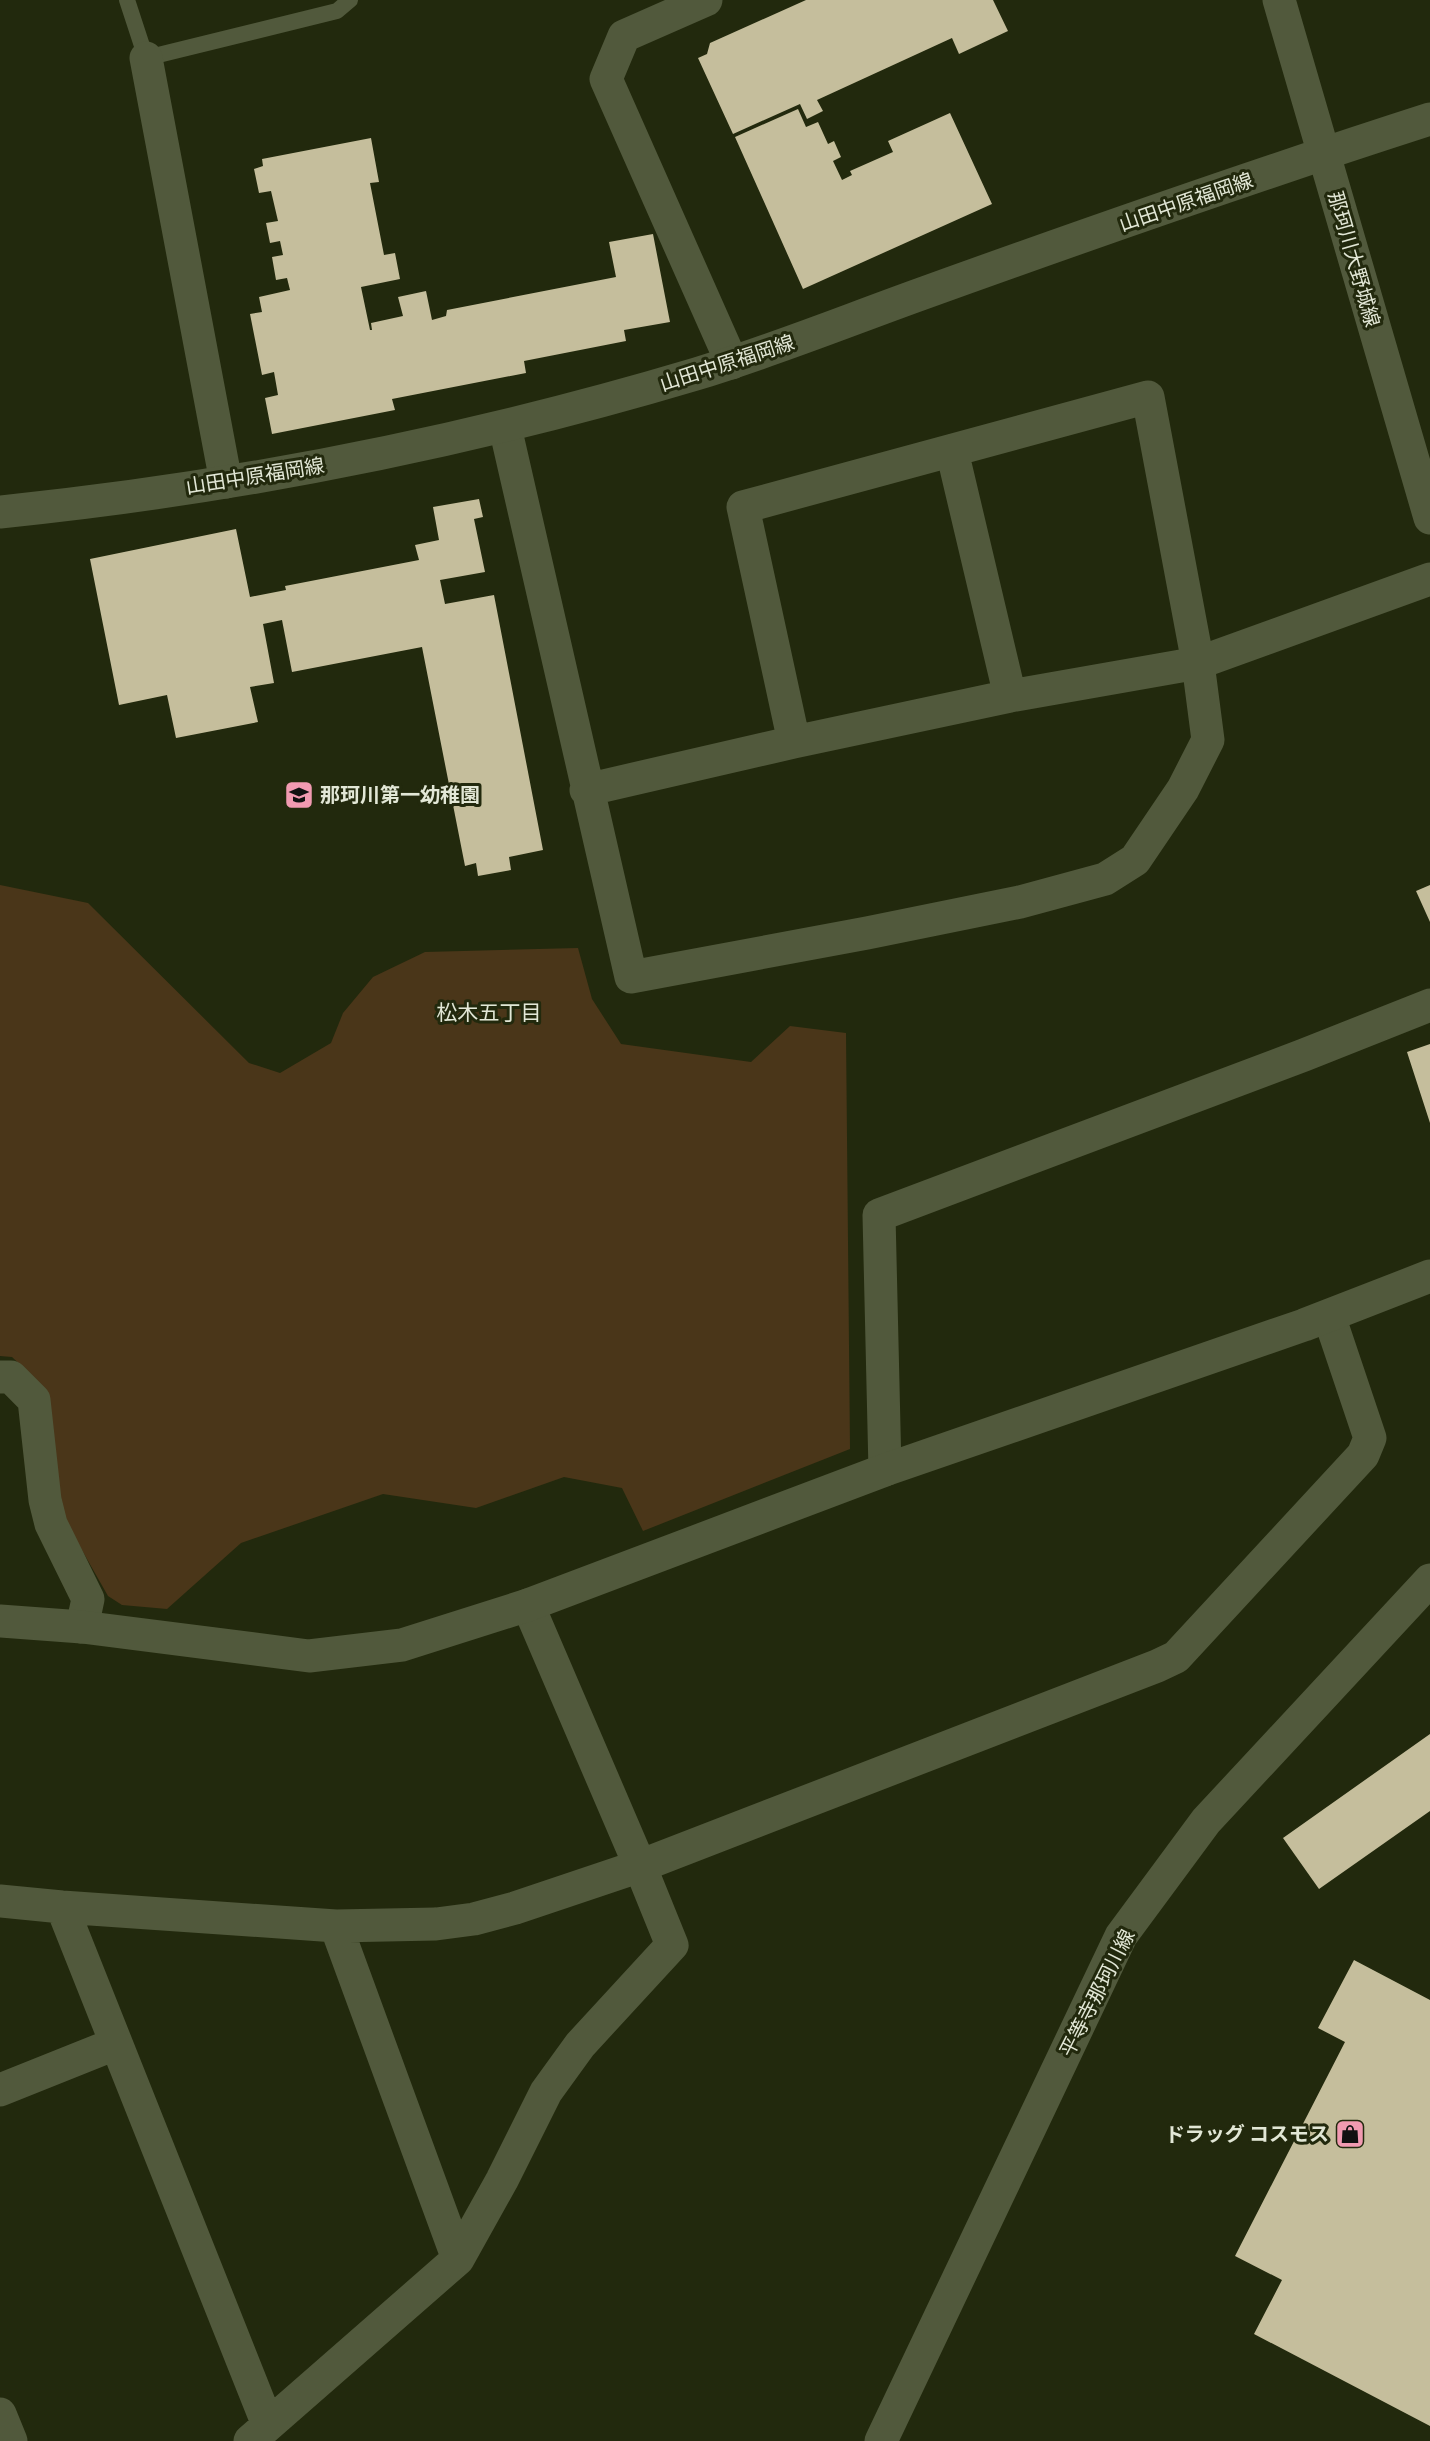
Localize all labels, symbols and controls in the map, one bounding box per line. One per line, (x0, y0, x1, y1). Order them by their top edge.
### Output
street label: 山田中原福岡線 (1116, 168, 1256, 236)
street label: 那珂川大野城線 (1323, 188, 1385, 330)
street label: 山田中原福岡線 (657, 330, 797, 396)
street label: 山田中原福岡線 (184, 453, 326, 499)
school or university icon: 那珂川第一幼稚園 (283, 779, 315, 811)
place label: 那珂川第一幼稚園 (320, 783, 480, 807)
district label: 松木五丁目 (437, 1000, 542, 1026)
street label: 平等寺那珂川線 (1055, 1925, 1139, 2061)
shop icon: ドラッグ コスモス (1334, 2118, 1366, 2150)
place label: ドラッグ コスモス (1165, 2122, 1329, 2146)

